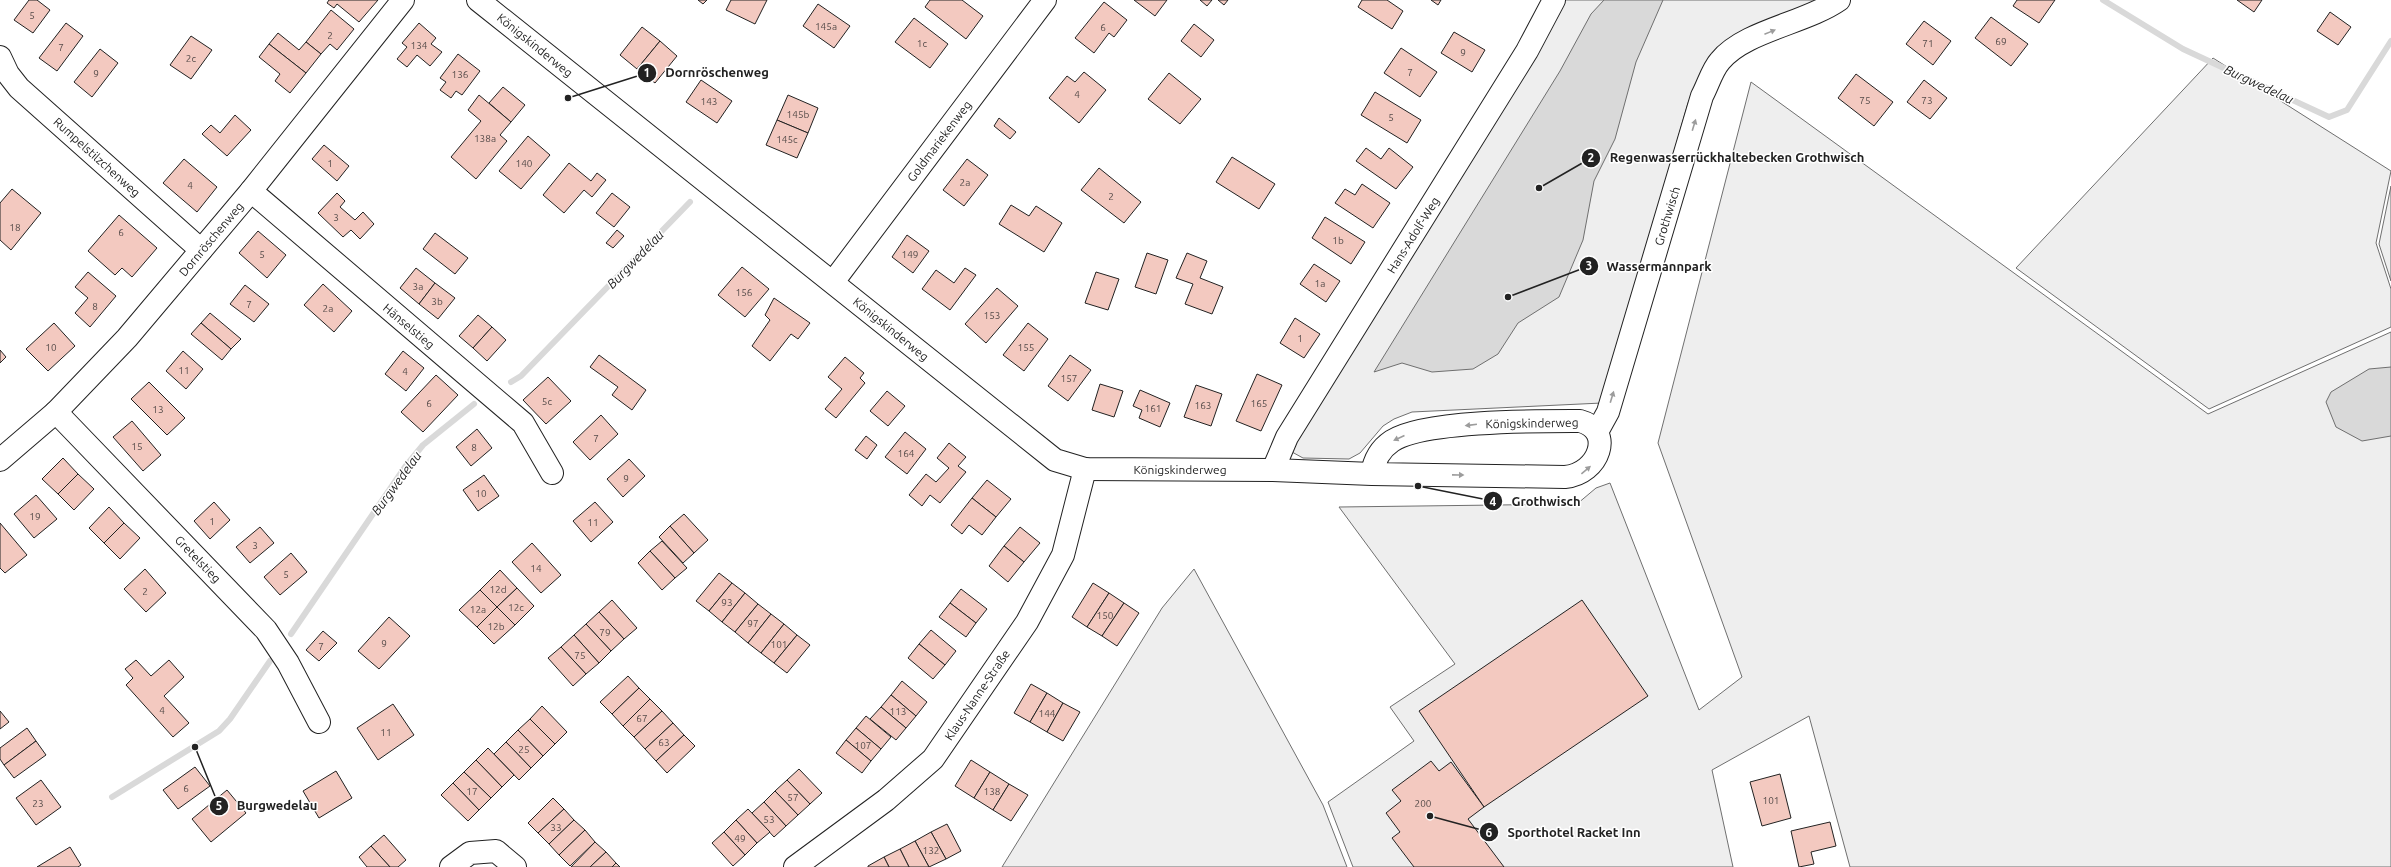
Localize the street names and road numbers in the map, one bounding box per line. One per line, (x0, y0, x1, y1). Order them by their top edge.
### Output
street label: Königskinderweg (495, 11, 575, 79)
street label: Goldmariekenweg (904, 98, 974, 184)
street label: Rumpelstilzchenweg (51, 115, 143, 199)
street label: Grothwisch (1652, 185, 1682, 247)
street label: Hans-Adolf-Weg (1384, 195, 1442, 275)
street label: Dornröschenweg (176, 199, 246, 279)
street label: Königskinderweg (851, 295, 931, 363)
street label: Hänselstieg (381, 301, 437, 351)
street label: Königskinderweg (1485, 416, 1579, 430)
street label: Königskinderweg (1133, 463, 1227, 476)
street label: Gretelstieg (173, 533, 223, 585)
street label: Klaus-Nanne-Straße (942, 647, 1012, 743)

